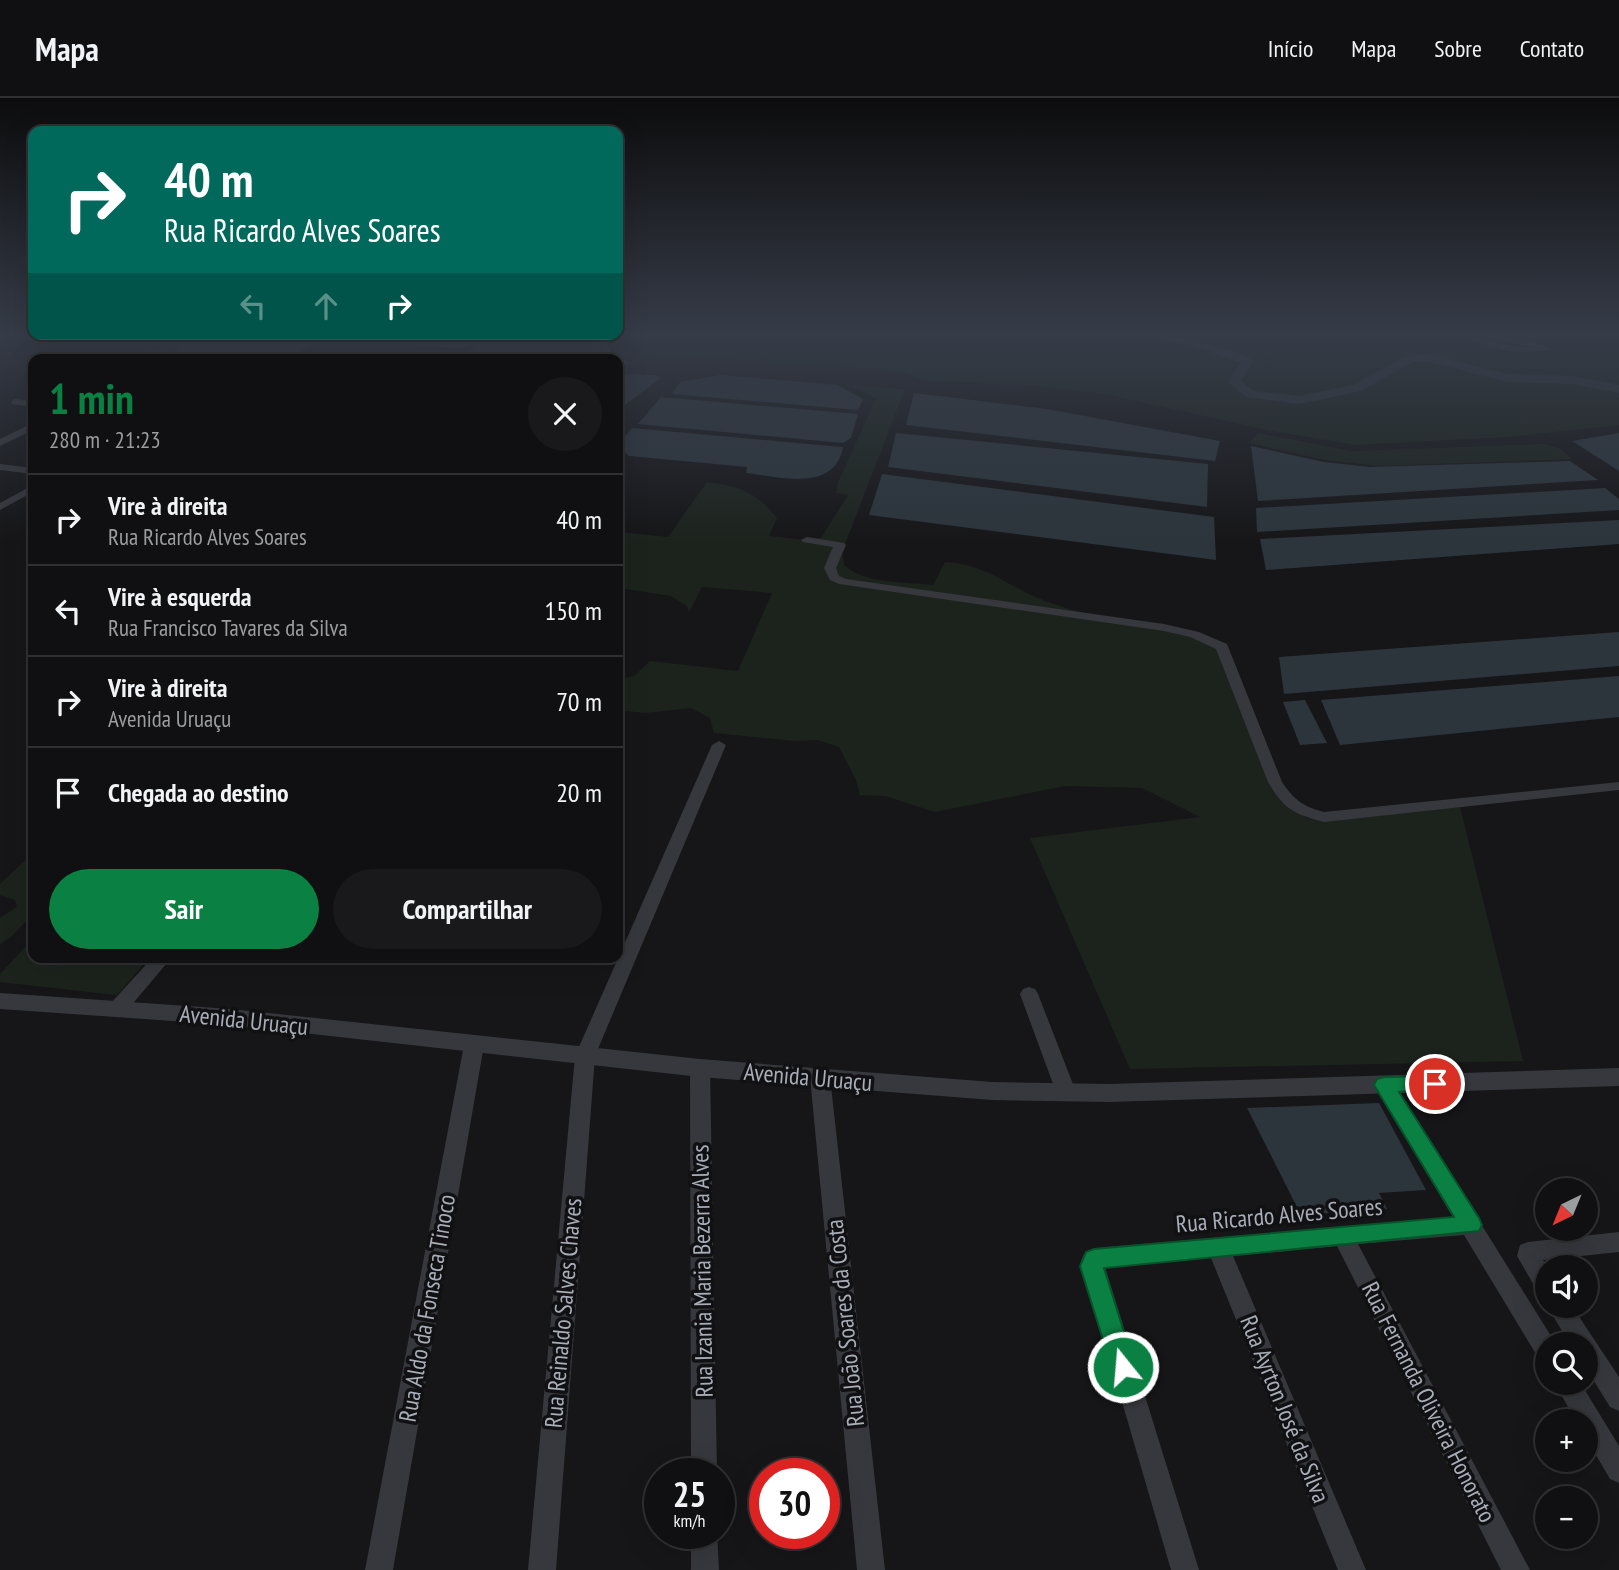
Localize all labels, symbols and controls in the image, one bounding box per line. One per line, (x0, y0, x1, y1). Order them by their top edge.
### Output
text: Mapa (35, 27, 99, 70)
text: Início (1268, 33, 1313, 64)
text: Mapa (1351, 33, 1396, 64)
text: Sobre (1434, 33, 1482, 64)
text: Contato (1520, 33, 1584, 64)
text: 40 m (164, 147, 253, 211)
icon: right (49, 154, 140, 245)
text: Rua Ricardo Alves Soares (164, 209, 441, 251)
icon: left (234, 287, 272, 325)
icon: ahead (307, 287, 345, 325)
icon: right (380, 287, 418, 325)
text: 1 min (49, 371, 134, 426)
button: close (528, 377, 602, 451)
text: 280 m · 21:23 (49, 425, 161, 454)
text: Vire à direita (108, 489, 227, 522)
icon: right (49, 501, 87, 539)
text: 40 m (556, 503, 602, 536)
text: Rua Ricardo Alves Soares (108, 522, 307, 551)
text: Vire à esquerda (108, 580, 251, 613)
icon: left (49, 592, 87, 630)
text: 150 m (544, 594, 602, 627)
text: Rua Francisco Tavares da Silva (108, 613, 348, 642)
text: Vire à direita (108, 671, 227, 704)
icon: right (49, 683, 87, 721)
text: 70 m (556, 685, 602, 718)
text: Avenida Uruaçu (108, 704, 231, 733)
icon: arrive (49, 774, 87, 812)
text: Chegada ao destino (108, 776, 289, 809)
text: 20 m (556, 776, 602, 809)
button: Sair (49, 869, 319, 949)
button: Compartilhar (333, 869, 602, 949)
street label: Avenida Uruaçu (178, 998, 310, 1042)
pin (1405, 1054, 1465, 1114)
street label: Avenida Uruaçu (743, 1056, 873, 1098)
icon: arrive (1416, 1065, 1454, 1103)
street label: Rua Izania Maria Bezerra Alves (684, 1144, 720, 1398)
north arrow (1535, 1178, 1598, 1241)
map controls (1535, 1178, 1598, 1549)
street label: Rua Ricardo Alves Soares (1174, 1191, 1384, 1239)
street label: Rua Aldo da Fonseca Tinoco (392, 1192, 462, 1424)
street label: Rua Reinaldo Salves Chaves (538, 1197, 588, 1429)
street label: Rua João Soares da Costa (819, 1218, 871, 1428)
button: sound (1535, 1255, 1598, 1318)
street label: Rua Fernanda Oliveira Honorato (1355, 1277, 1503, 1527)
street label: Rua Ayrton José da Silva (1233, 1311, 1337, 1507)
position arrow (1086, 1330, 1160, 1404)
button: search (1535, 1332, 1598, 1395)
button: + (1535, 1409, 1598, 1472)
speed limit sign: 30 (749, 1458, 840, 1549)
text: 25 (673, 1471, 706, 1517)
button: − (1535, 1486, 1598, 1549)
text: km/h (674, 1509, 705, 1532)

